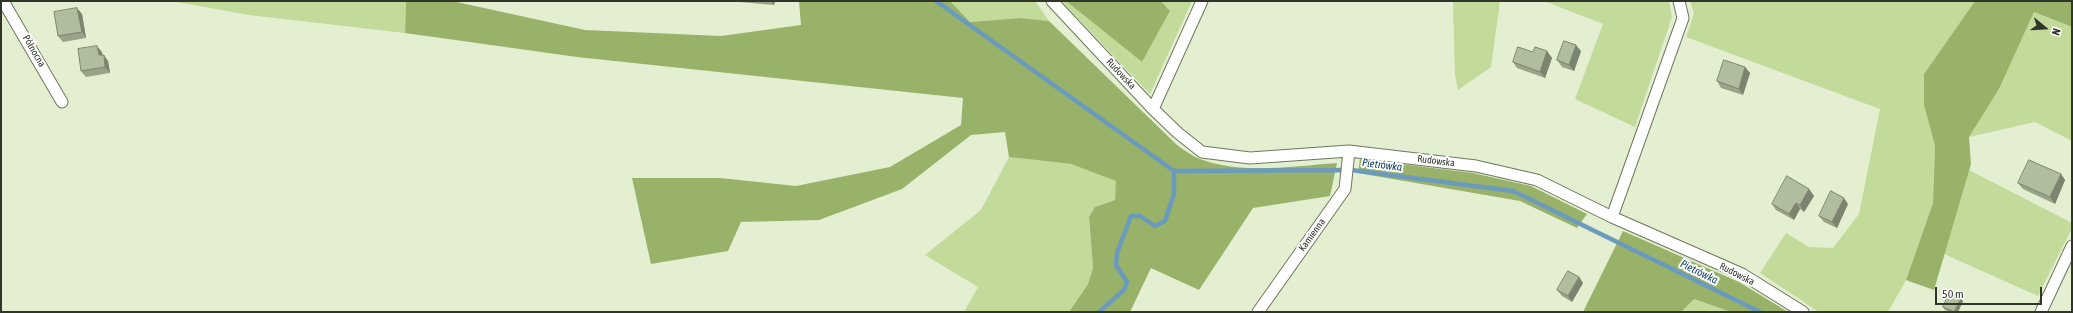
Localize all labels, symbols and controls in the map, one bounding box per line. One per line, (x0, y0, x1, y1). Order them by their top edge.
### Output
north arrow (2025, 8, 2065, 48)
text: N (2050, 27, 2063, 37)
street label: Północna (20, 33, 48, 69)
street label: Rudowska (1104, 56, 1138, 92)
street label: Rudowska (1417, 153, 1455, 169)
water label: Pietrówka (1361, 156, 1403, 174)
street label: Kamienna (1296, 216, 1328, 254)
water label: Pietrówka (1678, 257, 1720, 287)
street label: Rudowska (1717, 260, 1757, 288)
scale bar (1937, 279, 2044, 305)
text: 50 m (1942, 287, 1964, 301)

